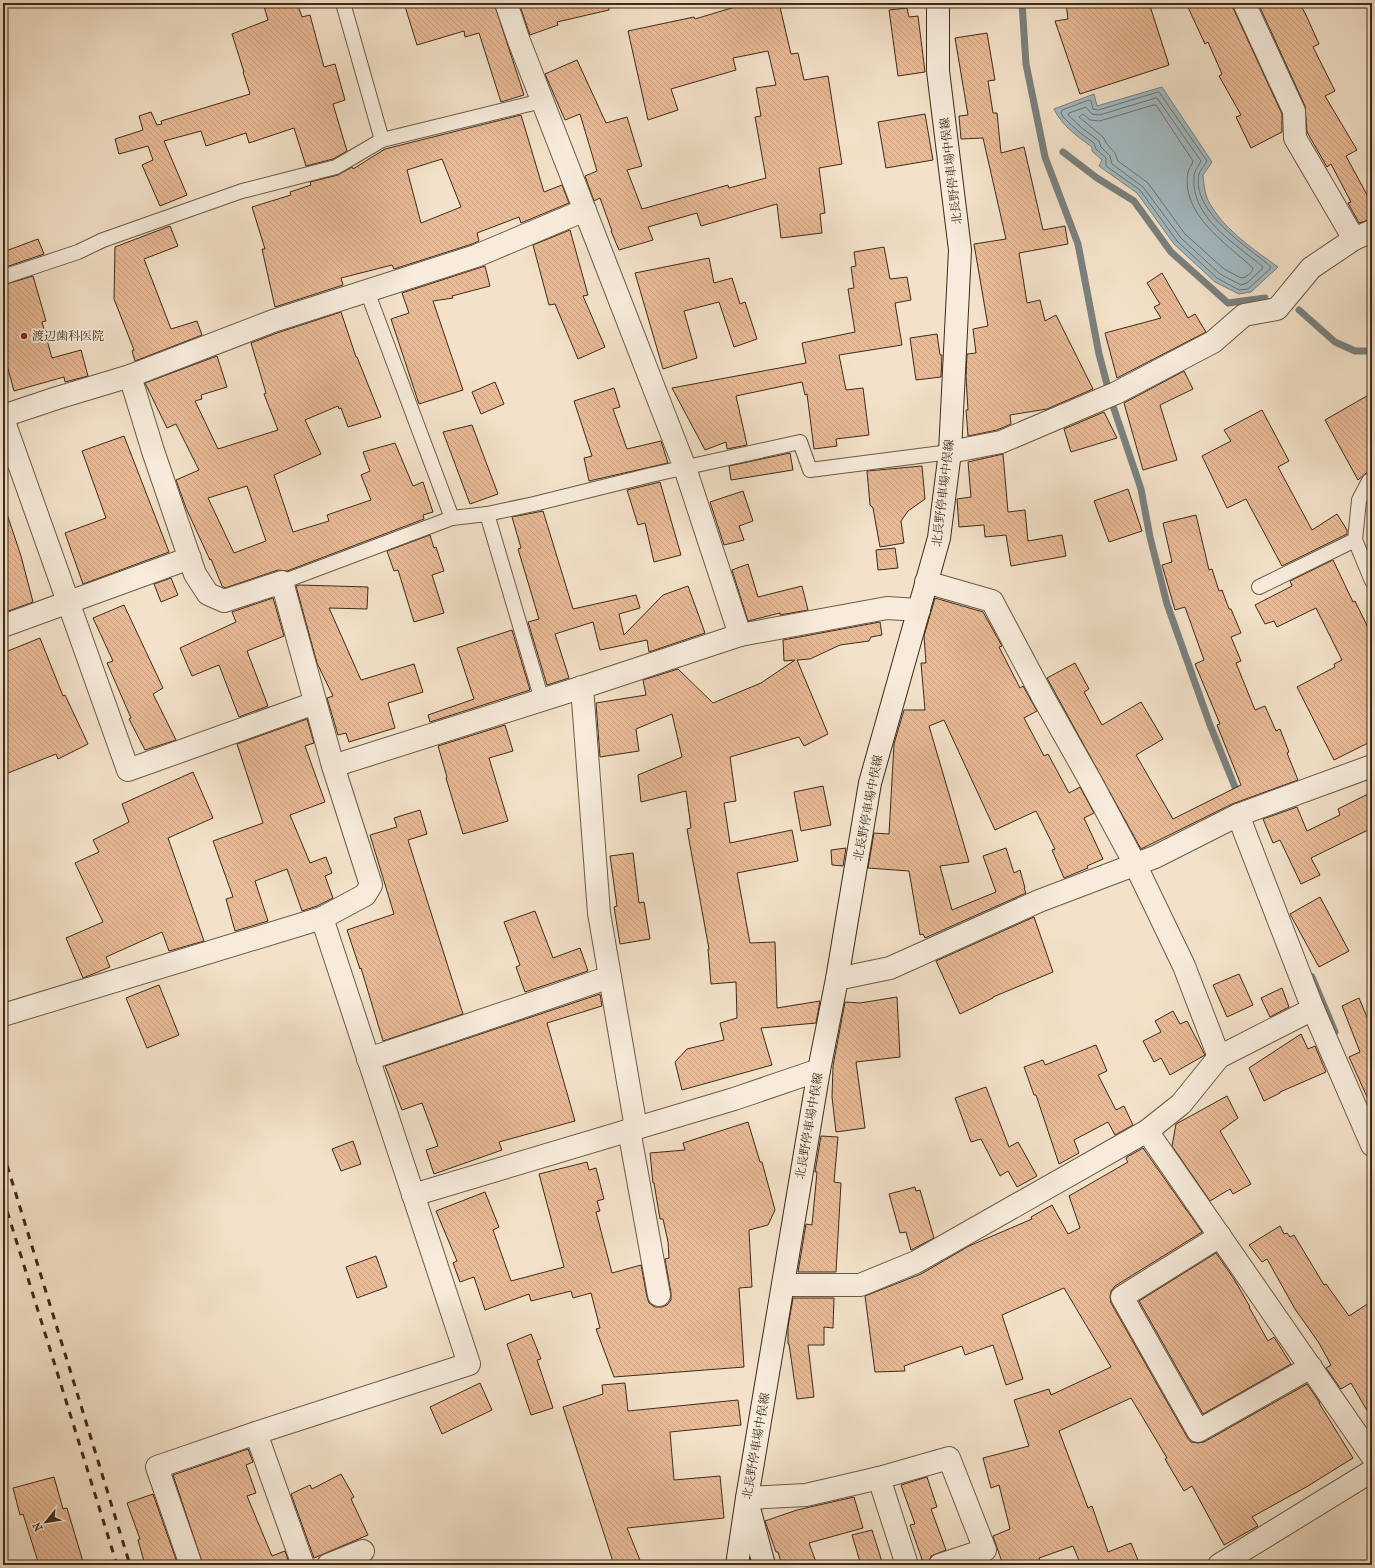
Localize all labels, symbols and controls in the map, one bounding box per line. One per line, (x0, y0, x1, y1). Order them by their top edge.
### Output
street label: 北長野停車場中俣線 (937, 117, 965, 225)
place label: 渡辺歯科医院 (32, 329, 104, 343)
marker: 渡辺歯科医院 (19, 331, 29, 341)
street label: 北長野停車場中俣線 (929, 439, 957, 547)
street label: 北長野停車場中俣線 (851, 754, 885, 862)
street label: 北長野停車場中俣線 (793, 1072, 825, 1180)
street label: 北長野停車場中俣線 (740, 1392, 772, 1500)
north arrow (26, 1502, 66, 1542)
text: N (30, 1519, 45, 1534)

